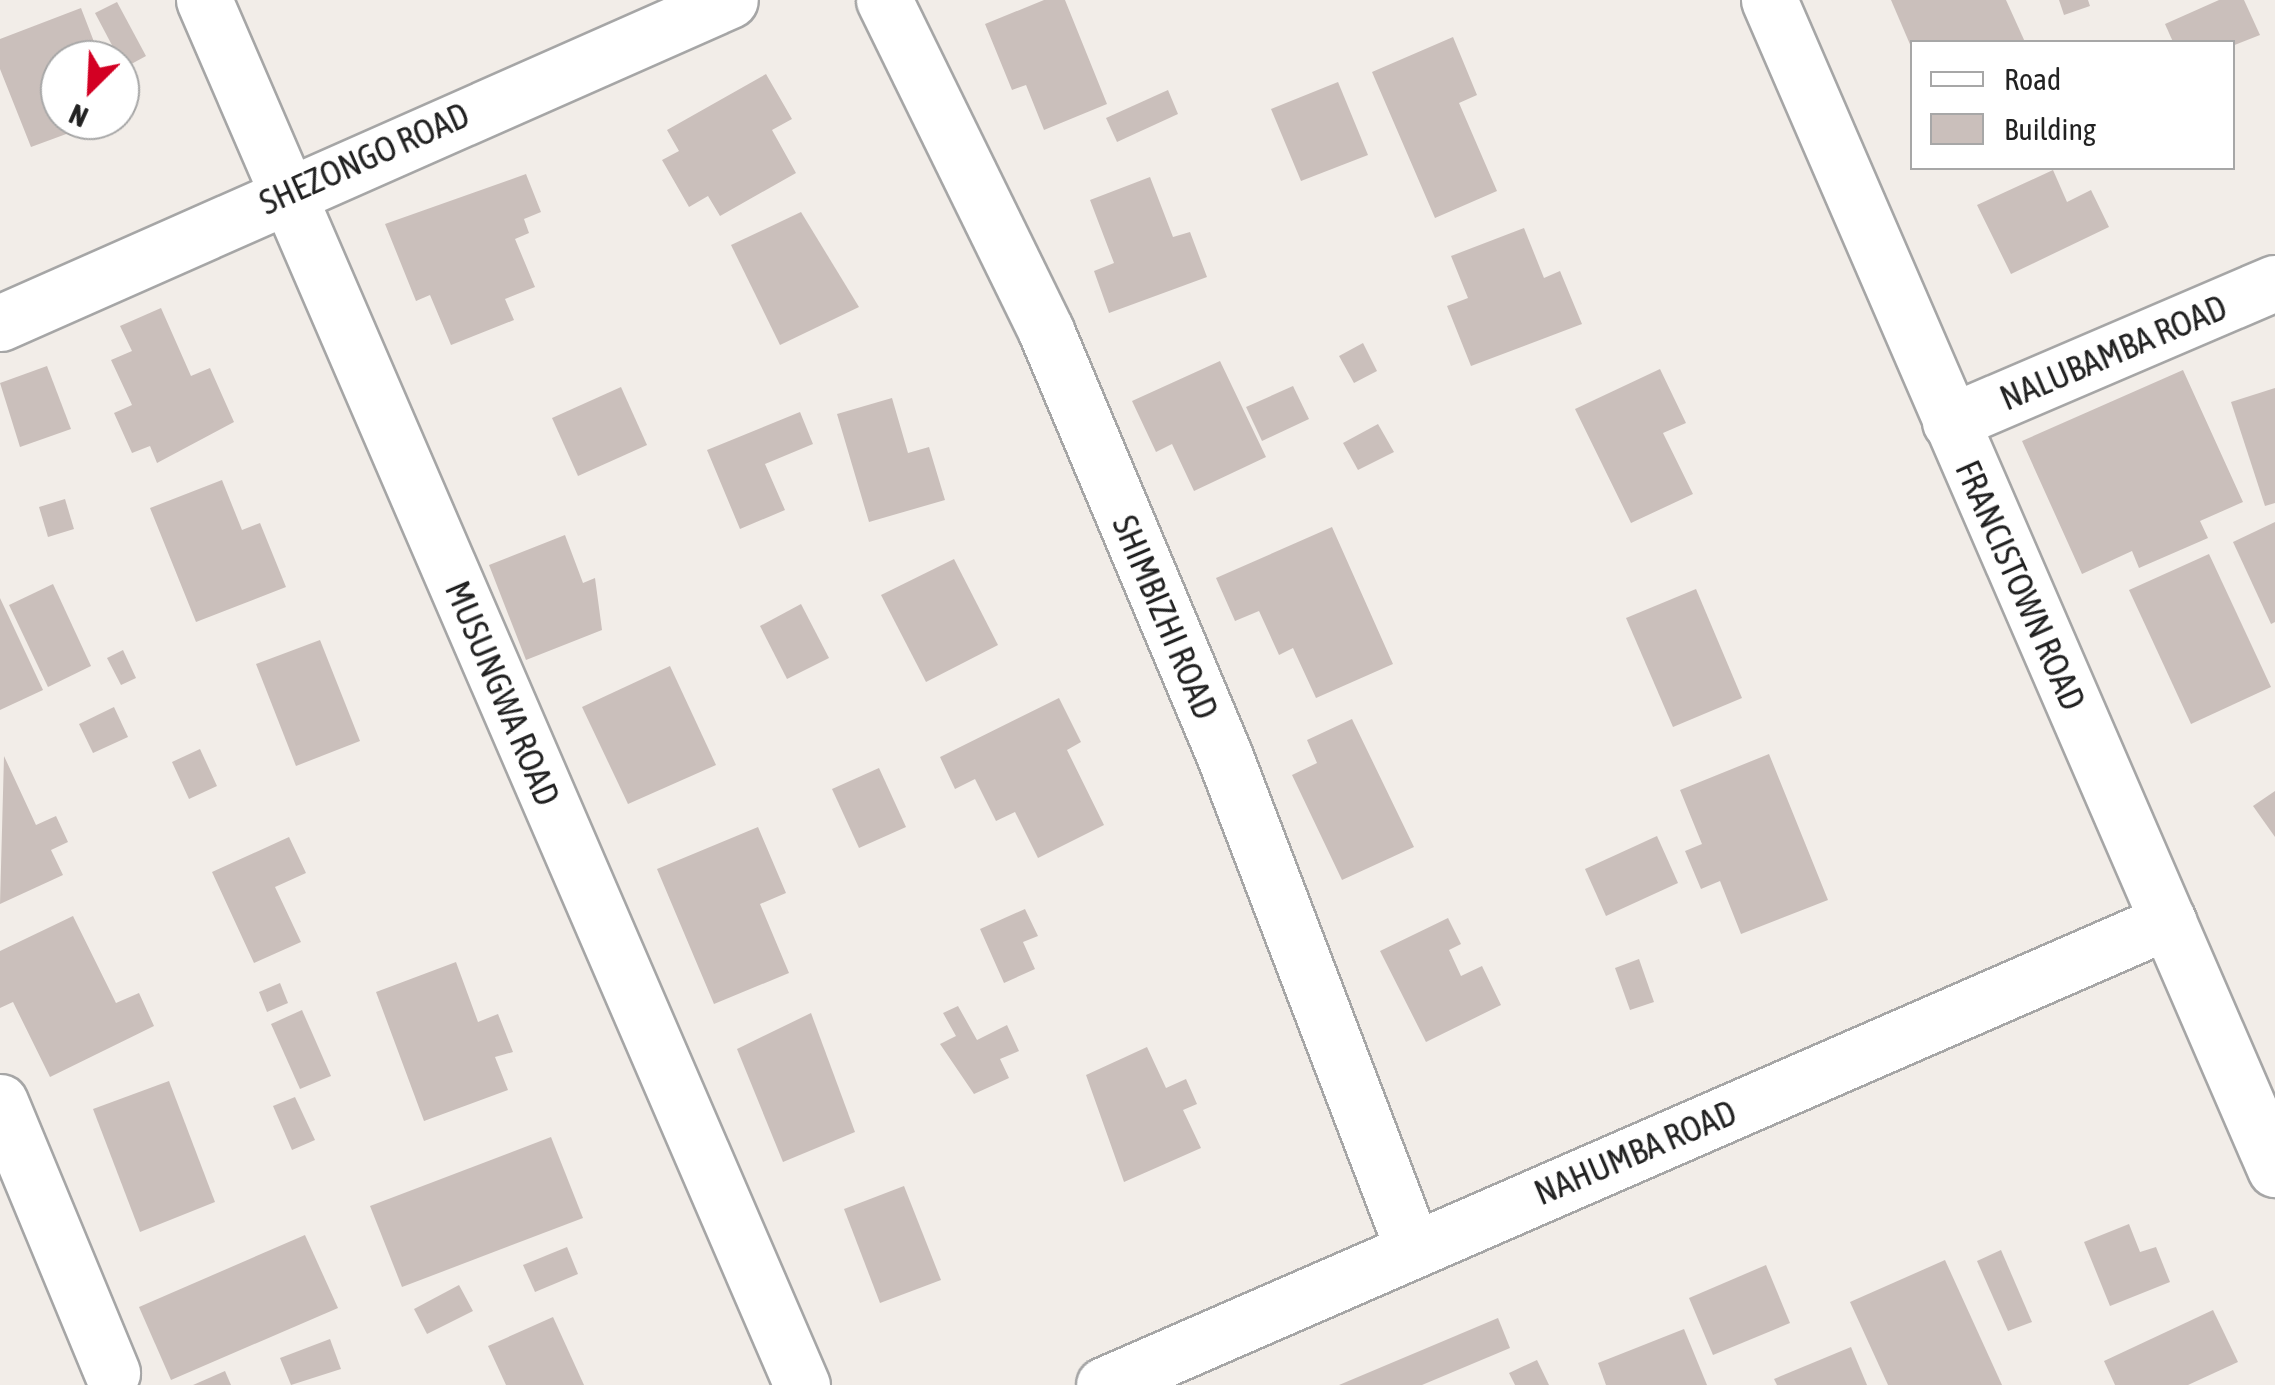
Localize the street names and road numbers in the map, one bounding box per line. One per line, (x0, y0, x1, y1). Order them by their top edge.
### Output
street label: SHEZONGO ROAD (253, 93, 475, 223)
street label: NALUBAMBA ROAD (1993, 285, 2233, 419)
street label: FRANCISTOWN ROAD (1947, 454, 2095, 716)
street label: SHIMBIZHI ROAD (1104, 509, 1228, 725)
street label: MUSUNGWA ROAD (437, 575, 569, 811)
street label: NAHUMBA ROAD (1528, 1091, 1742, 1213)

